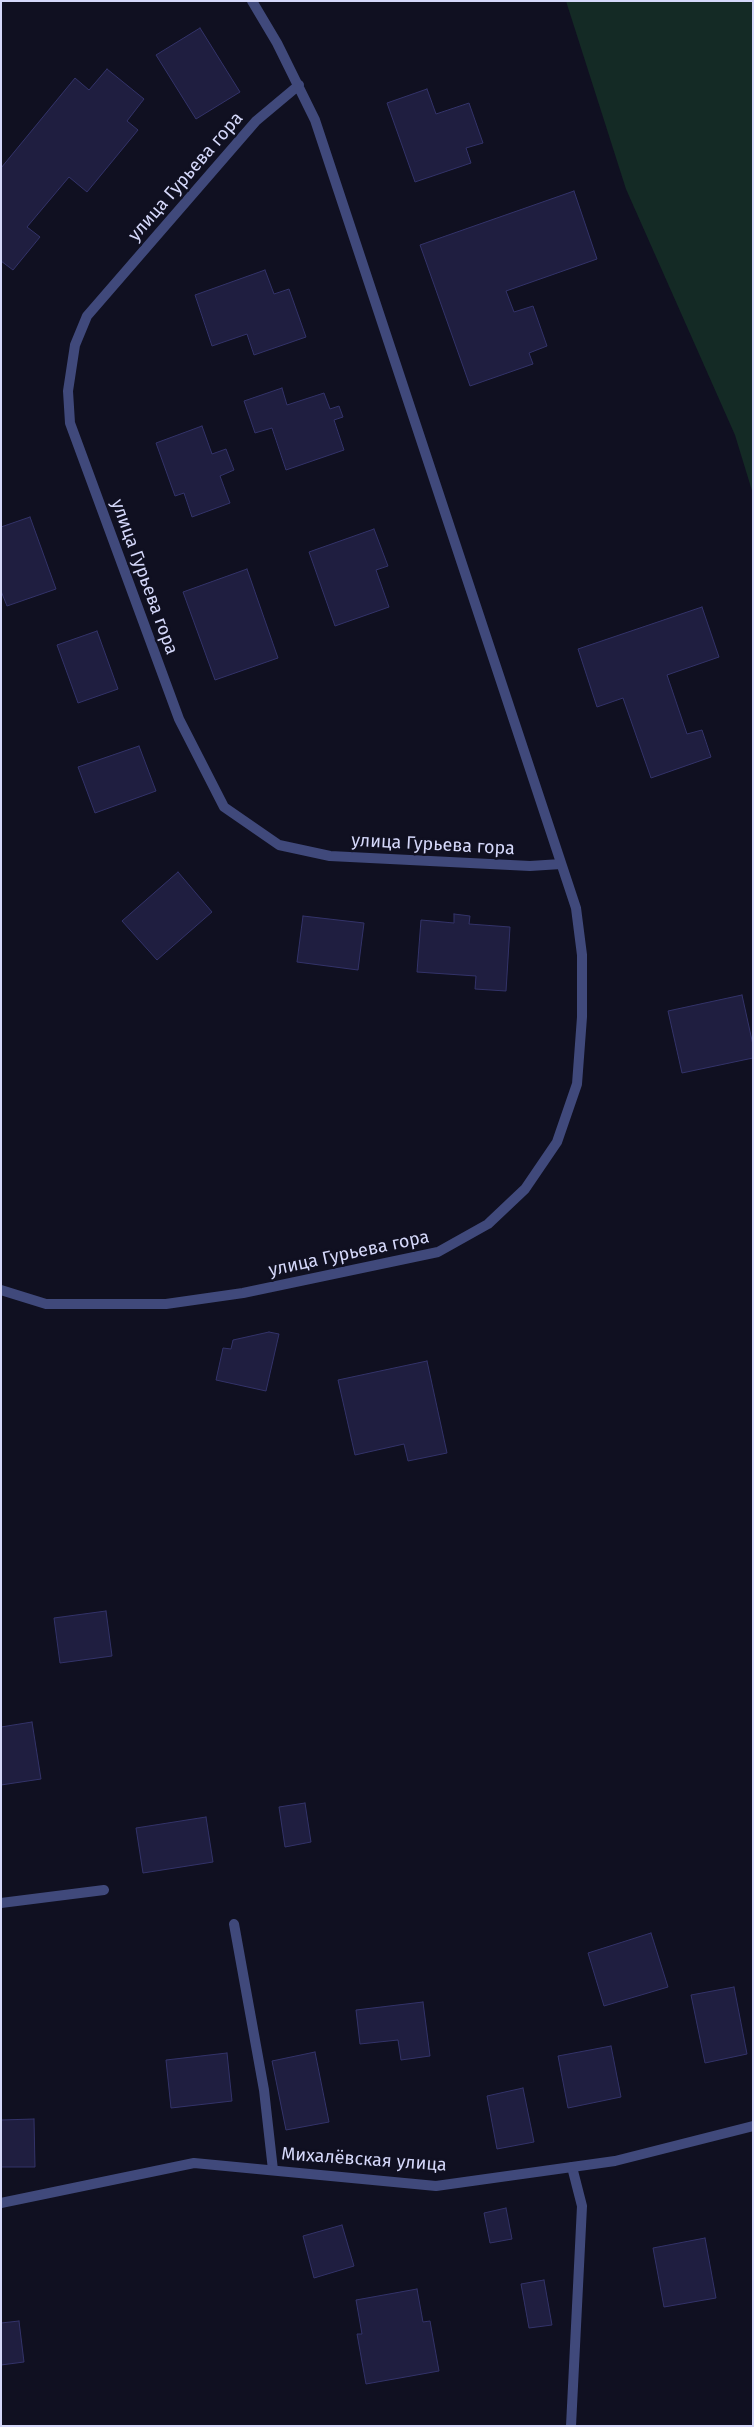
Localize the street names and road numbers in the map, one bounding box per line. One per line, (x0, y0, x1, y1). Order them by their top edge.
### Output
street label: улица Гурьева гора (124, 108, 248, 246)
street label: улица Гурьева гора (106, 496, 182, 658)
street label: улица Гурьева гора (351, 830, 515, 860)
street label: улица Гурьева гора (267, 1226, 431, 1282)
street label: Михалёвская улица (281, 2143, 447, 2177)

